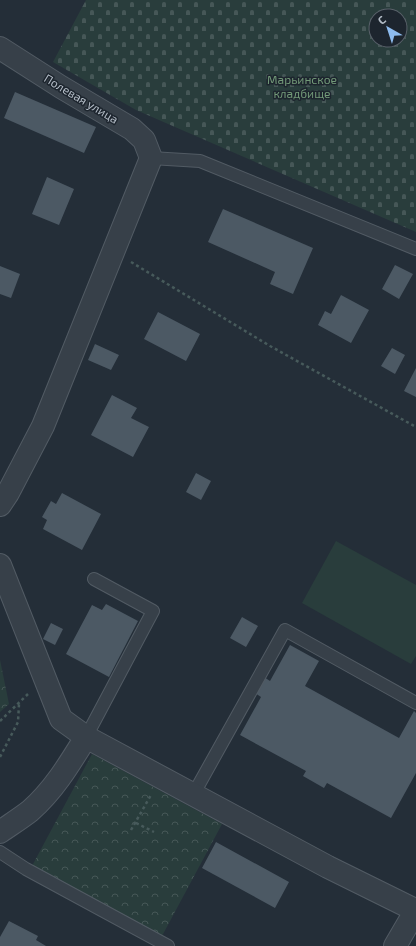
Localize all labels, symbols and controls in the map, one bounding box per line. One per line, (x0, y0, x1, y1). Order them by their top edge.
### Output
north arrow (368, 8, 408, 48)
text: С (375, 12, 388, 27)
street label: Полевая улица (41, 71, 121, 127)
park label: Марьинское кладбище (267, 72, 337, 100)

